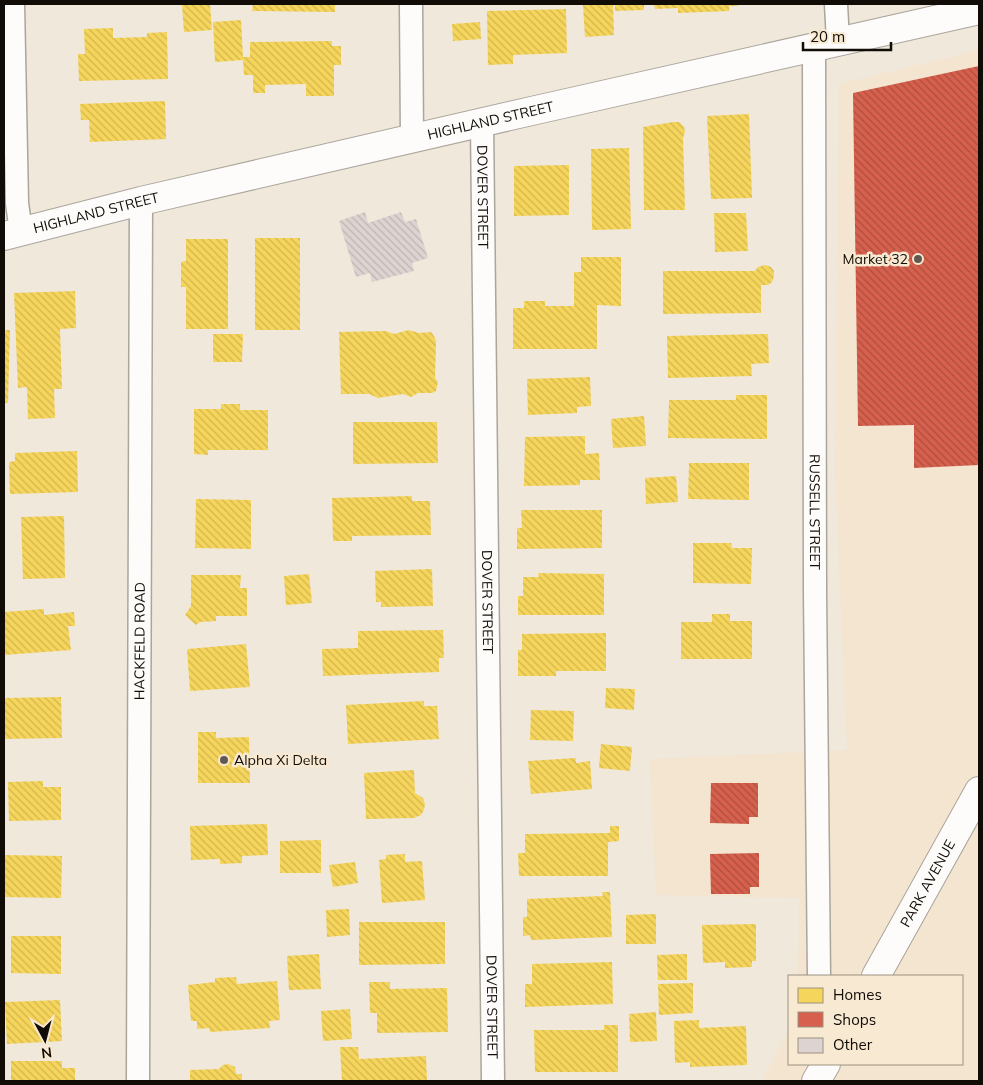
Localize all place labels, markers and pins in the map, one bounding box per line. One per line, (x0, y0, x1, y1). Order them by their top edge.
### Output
place label: Market 32 (843, 250, 908, 268)
marker: Market 32 (912, 253, 924, 265)
place label: Alpha Xi Delta (234, 751, 327, 769)
marker: Alpha Xi Delta (218, 754, 230, 766)

